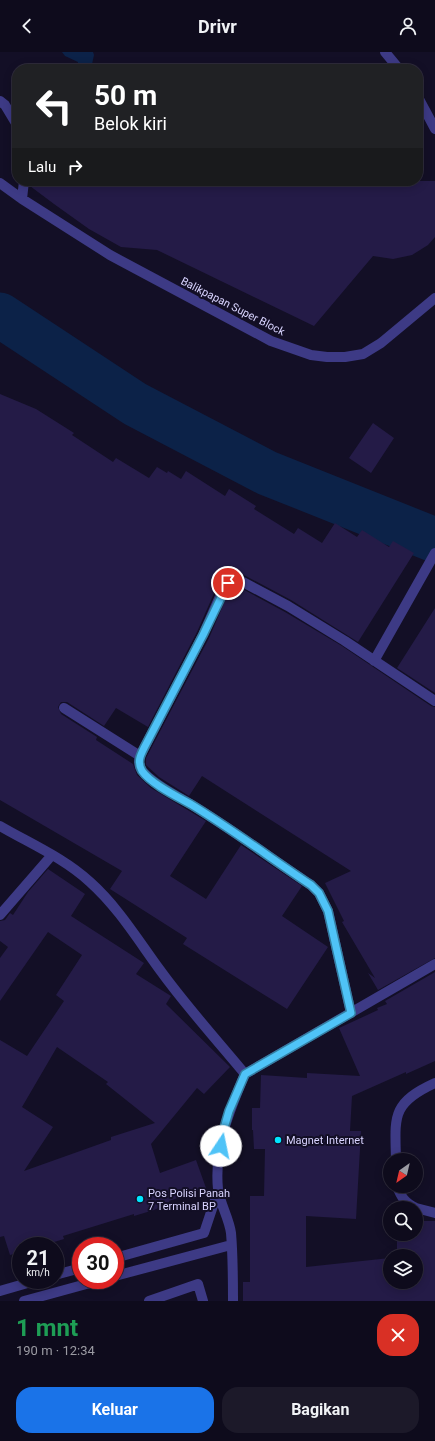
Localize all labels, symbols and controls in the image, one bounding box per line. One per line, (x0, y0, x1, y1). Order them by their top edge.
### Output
icon: back (16, 15, 38, 37)
icon: person (397, 15, 419, 37)
text: Drivr (198, 16, 237, 37)
text: 50 m (94, 79, 157, 112)
icon: left (28, 80, 80, 132)
text: Belok kiri (94, 113, 167, 134)
icon: right (64, 156, 86, 178)
text: Lalu (28, 158, 56, 176)
street label: Balikpapan Super Block (179, 275, 287, 339)
pin (211, 566, 245, 600)
icon: arrive (217, 572, 239, 594)
position arrow (200, 1125, 242, 1167)
place label: Magnet Internet (286, 1134, 364, 1147)
marker: Magnet Internet (273, 1135, 283, 1145)
north arrow (383, 1153, 423, 1193)
map controls (383, 1153, 423, 1289)
place label: Pos Polisi Panah 7 Terminal BP (148, 1187, 230, 1213)
marker: Pos Polisi Panah 7 Terminal BP (135, 1194, 145, 1204)
button: search (383, 1201, 423, 1241)
speed limit sign: 30 (72, 1237, 124, 1289)
text: 21 (27, 1246, 49, 1270)
button: layers (383, 1249, 423, 1289)
text: km/h (26, 1267, 50, 1278)
text: 1 mnt (16, 1314, 78, 1342)
button: close (377, 1314, 419, 1356)
text: 190 m · 12:34 (16, 1343, 95, 1358)
button: Keluar (16, 1387, 214, 1433)
button: Bagikan (222, 1387, 419, 1433)

